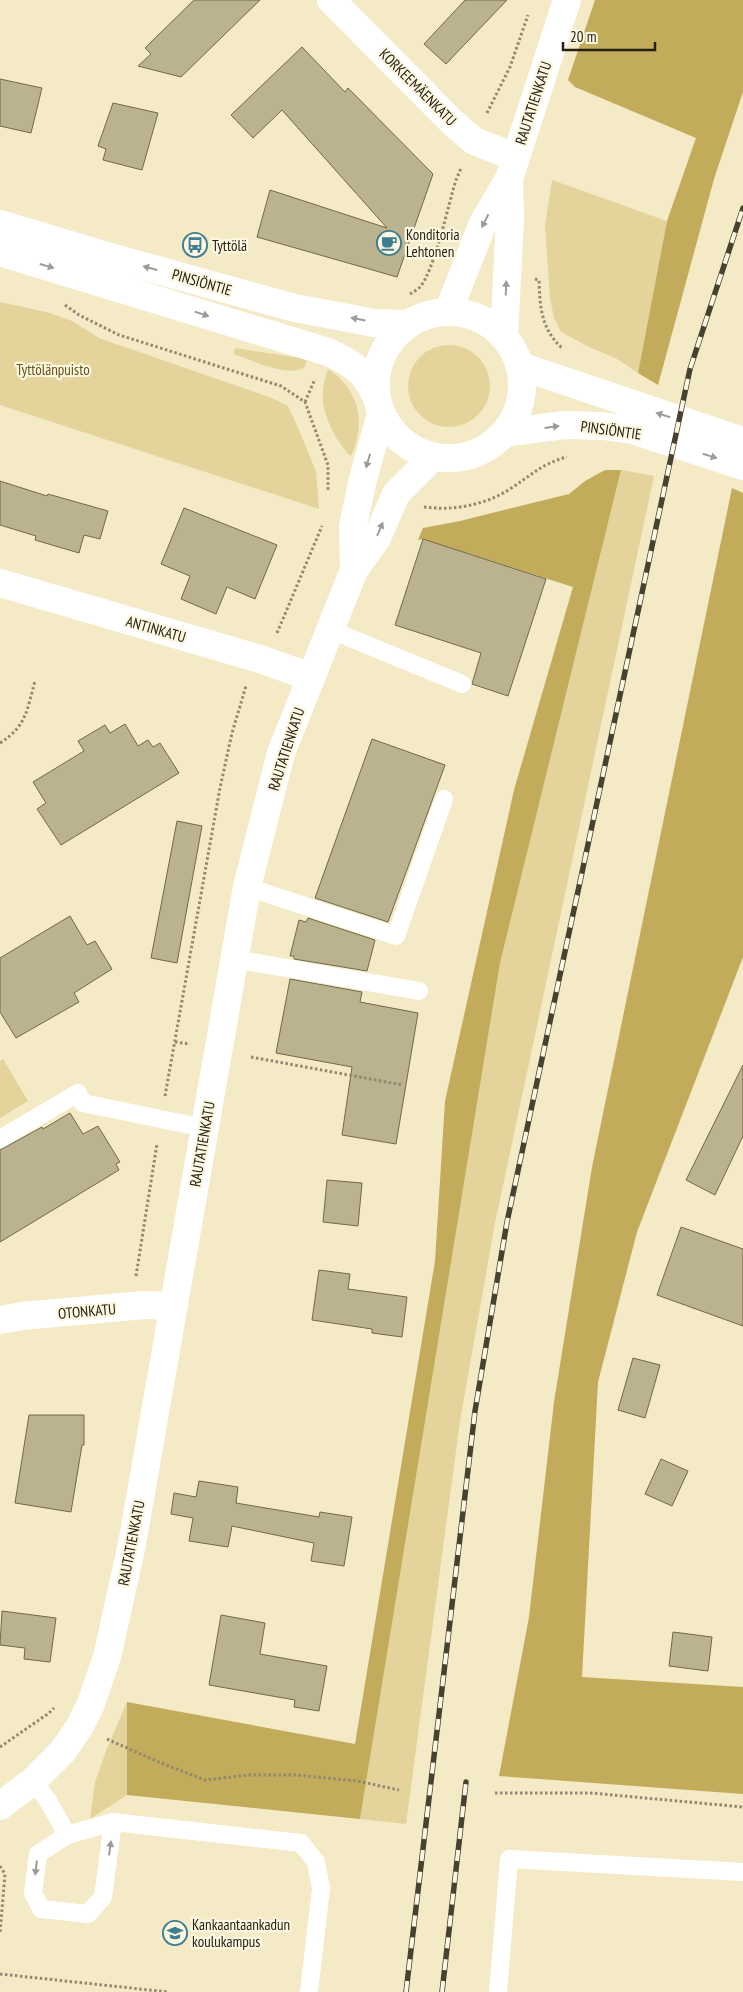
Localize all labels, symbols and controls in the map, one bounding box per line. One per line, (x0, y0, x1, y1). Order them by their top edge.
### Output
scale bar (563, 20, 656, 52)
text: 20 m (570, 27, 596, 46)
street label: KORKEEMÄENKATU (375, 44, 461, 130)
street label: RAUTATIENKATU (511, 59, 555, 147)
one-way arrow (481, 214, 489, 228)
place label: Konditoria Lehtonen (406, 225, 459, 261)
cafe icon: Konditoria Lehtonen (376, 230, 402, 256)
bus stop icon: Tyttölä (182, 232, 208, 258)
place label: Tyttölä (212, 236, 247, 255)
one-way arrow (39, 262, 54, 270)
one-way arrow (142, 263, 157, 271)
street label: PINSIÖNTIE (170, 264, 234, 300)
one-way arrow (502, 280, 510, 296)
one-way arrow (195, 310, 210, 318)
one-way arrow (350, 315, 366, 323)
park label: Tyttölänpuisto (16, 360, 90, 379)
one-way arrow (656, 410, 671, 418)
street label: PINSIÖNTIE (579, 416, 643, 444)
one-way arrow (544, 423, 560, 431)
one-way arrow (703, 452, 718, 460)
one-way arrow (364, 454, 372, 469)
one-way arrow (377, 522, 385, 536)
street label: ANTINKATU (124, 611, 188, 647)
street label: RAUTATIENKATU (264, 705, 308, 793)
street label: RAUTATIENKATU (185, 1100, 219, 1188)
street label: OTONKATU (57, 1299, 117, 1323)
street label: RAUTATIENKATU (113, 1499, 149, 1587)
one-way arrow (106, 1839, 114, 1855)
one-way arrow (32, 1860, 40, 1876)
place label: Kankaantaankadun koulukampus (192, 1915, 290, 1951)
school or university icon: Kankaantaankadun koulukampus (162, 1920, 188, 1946)

